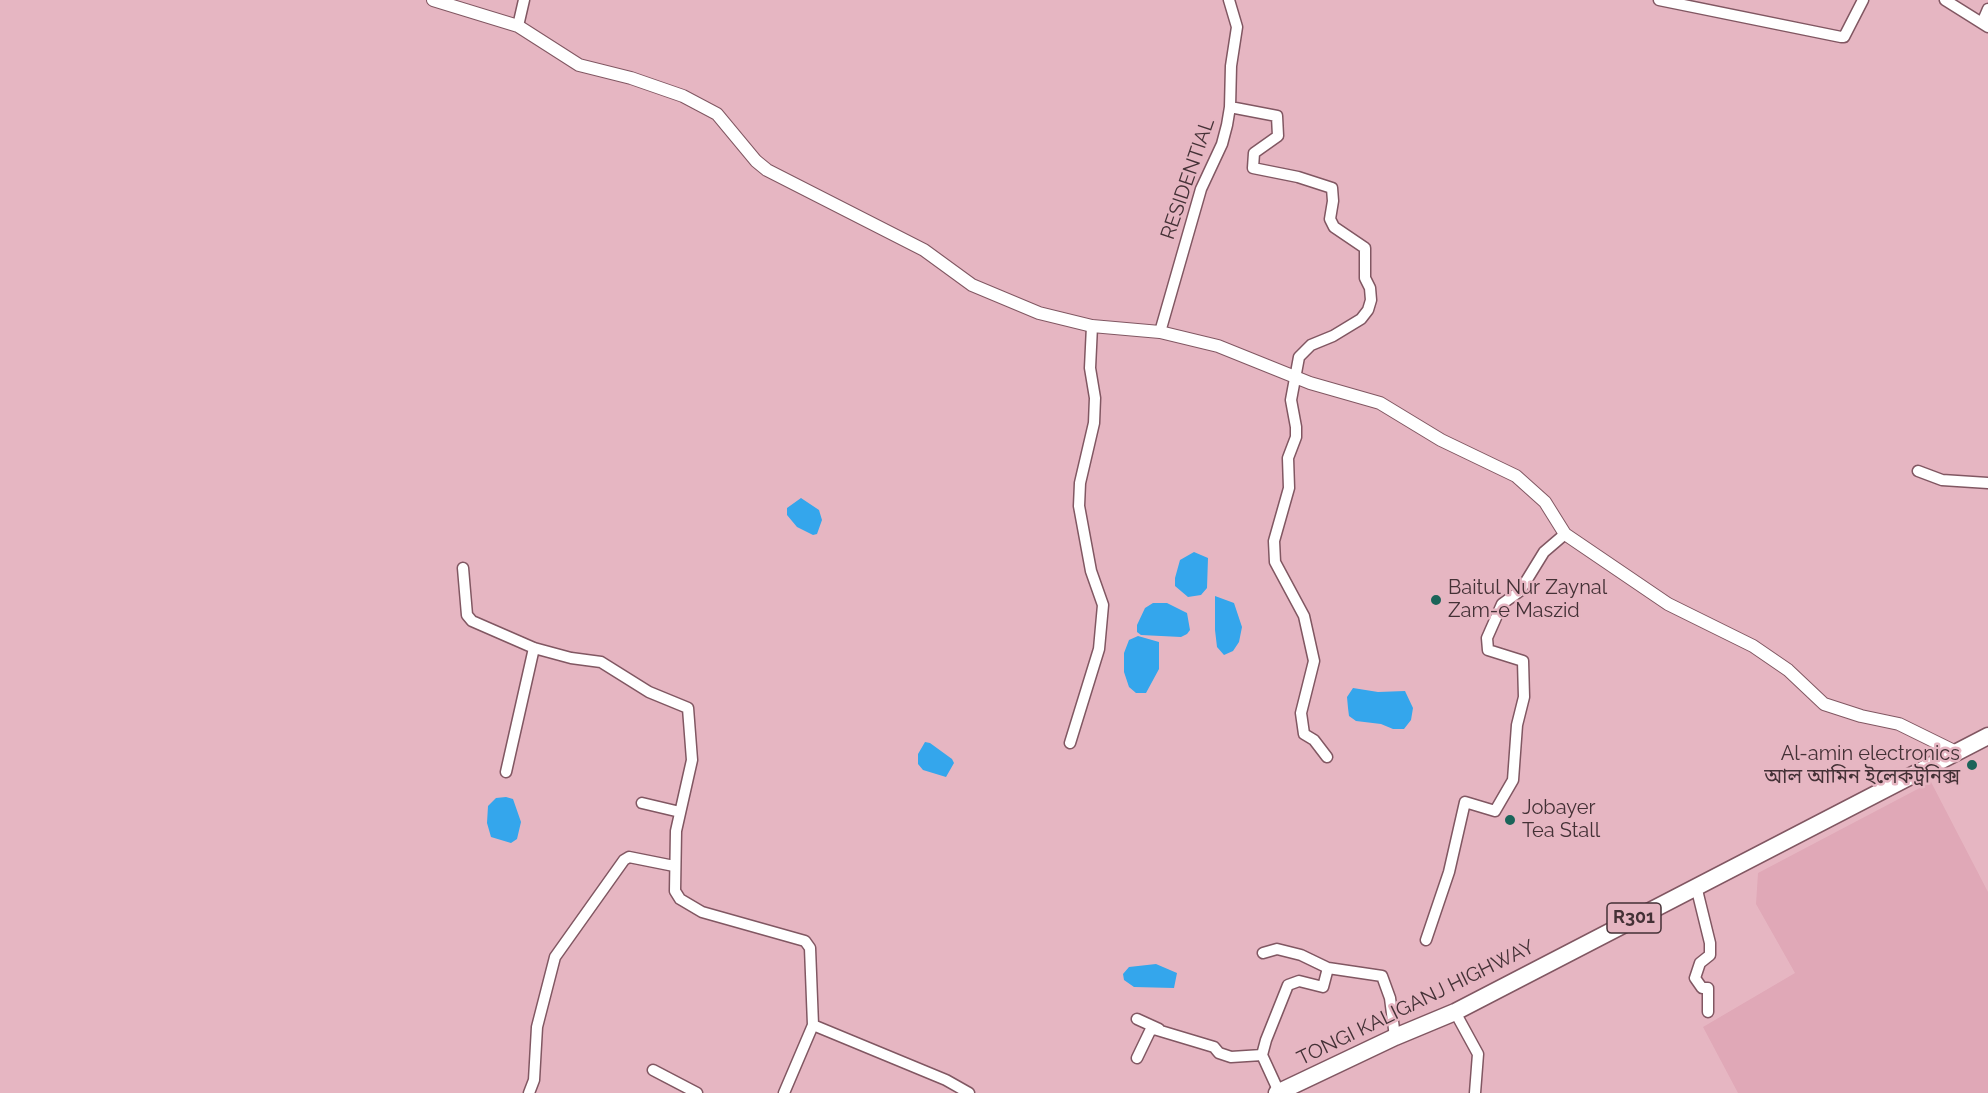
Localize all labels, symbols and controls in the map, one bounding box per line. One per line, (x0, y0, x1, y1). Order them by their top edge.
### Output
street label: RESIDENTIAL (1156, 115, 1220, 243)
place label: Baitul Nur Zaynal Zam-e Maszid (1448, 576, 1607, 623)
marker: Baitul Nur Zaynal Zam-e Maszid (1429, 593, 1443, 607)
place label: Al-amin electronics আল আমিন ইলেকট্রনিক্স (1764, 742, 1960, 789)
marker: Al-amin electronics আল আমিন ইলেকট্রনিক্স (1965, 758, 1979, 772)
place label: Jobayer Tea Stall (1522, 796, 1600, 843)
marker: Jobayer Tea Stall (1503, 813, 1517, 827)
road number: R301 (1607, 903, 1661, 933)
street label: TONGI KALIGANJ HIGHWAY (1293, 935, 1539, 1071)

